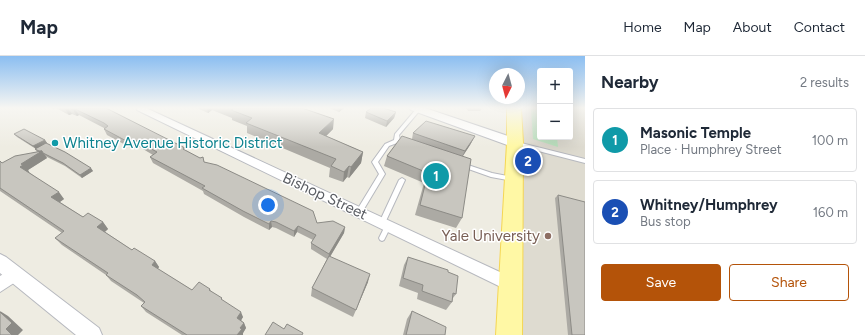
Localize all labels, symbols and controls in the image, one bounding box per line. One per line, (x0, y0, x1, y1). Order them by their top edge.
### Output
text: Map (20, 16, 58, 39)
text: Home (623, 19, 662, 36)
text: Map (684, 19, 711, 36)
text: About (733, 19, 772, 36)
text: Contact (794, 19, 845, 36)
north arrow (489, 68, 525, 104)
map controls (537, 68, 573, 140)
button: + (537, 68, 573, 104)
text: Nearby (601, 72, 659, 92)
text: 2 results (800, 75, 849, 90)
button: − (537, 104, 573, 140)
text: Masonic Temple (640, 124, 751, 142)
text: 1 (612, 133, 618, 148)
text: 100 m (812, 133, 848, 148)
place label: Whitney Avenue Historic District (63, 134, 283, 152)
marker: Whitney Avenue Historic District (50, 138, 60, 148)
text: Place · Humphrey Street (640, 142, 782, 157)
pin: 2 (515, 146, 541, 176)
pin: 1 (423, 161, 449, 191)
street label: Bishop Street (280, 169, 370, 224)
your location (258, 195, 278, 215)
text: Whitney/Humphrey (640, 196, 778, 214)
text: 2 (611, 205, 619, 220)
text: 160 m (813, 205, 848, 220)
text: Bus stop (640, 214, 691, 229)
place label: Yale University (442, 227, 540, 245)
marker: Yale University (543, 231, 553, 241)
button: Save (601, 264, 721, 301)
button: Share (729, 264, 849, 301)

